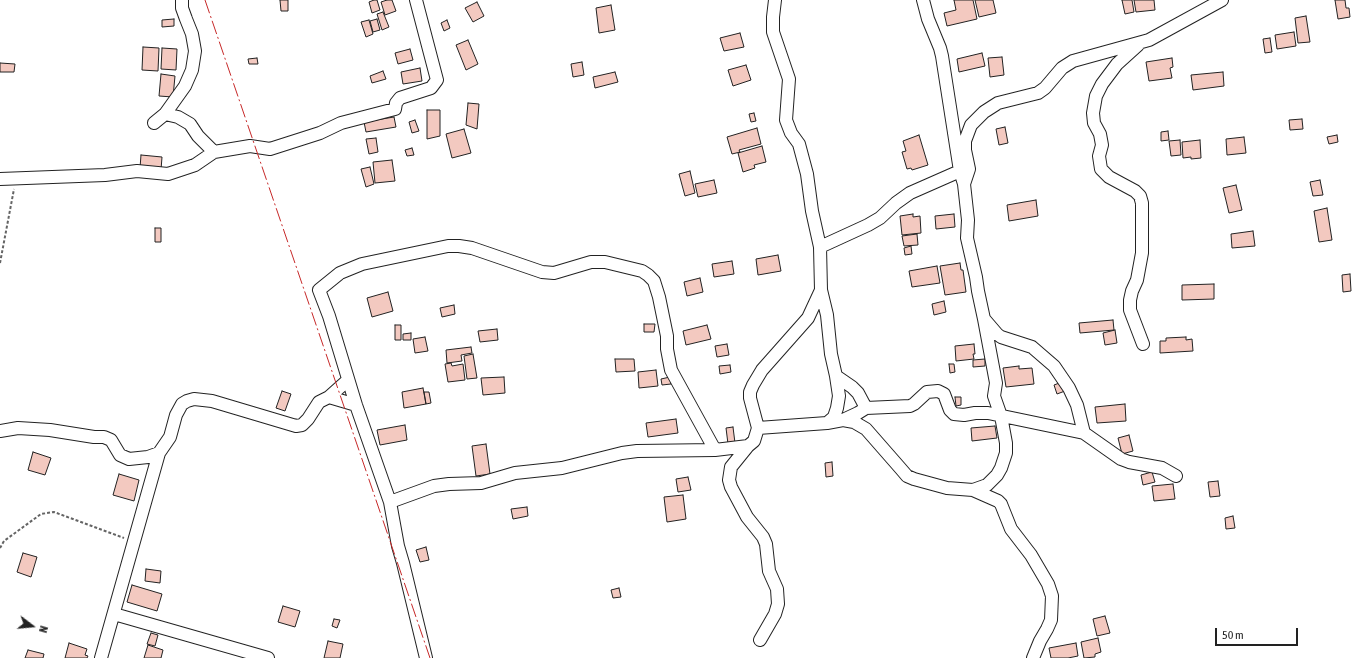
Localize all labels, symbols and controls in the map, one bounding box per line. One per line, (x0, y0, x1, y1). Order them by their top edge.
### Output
north arrow (12, 606, 52, 646)
scale bar (1217, 620, 1300, 646)
text: N (37, 625, 50, 634)
text: 50 m (1222, 628, 1244, 642)

